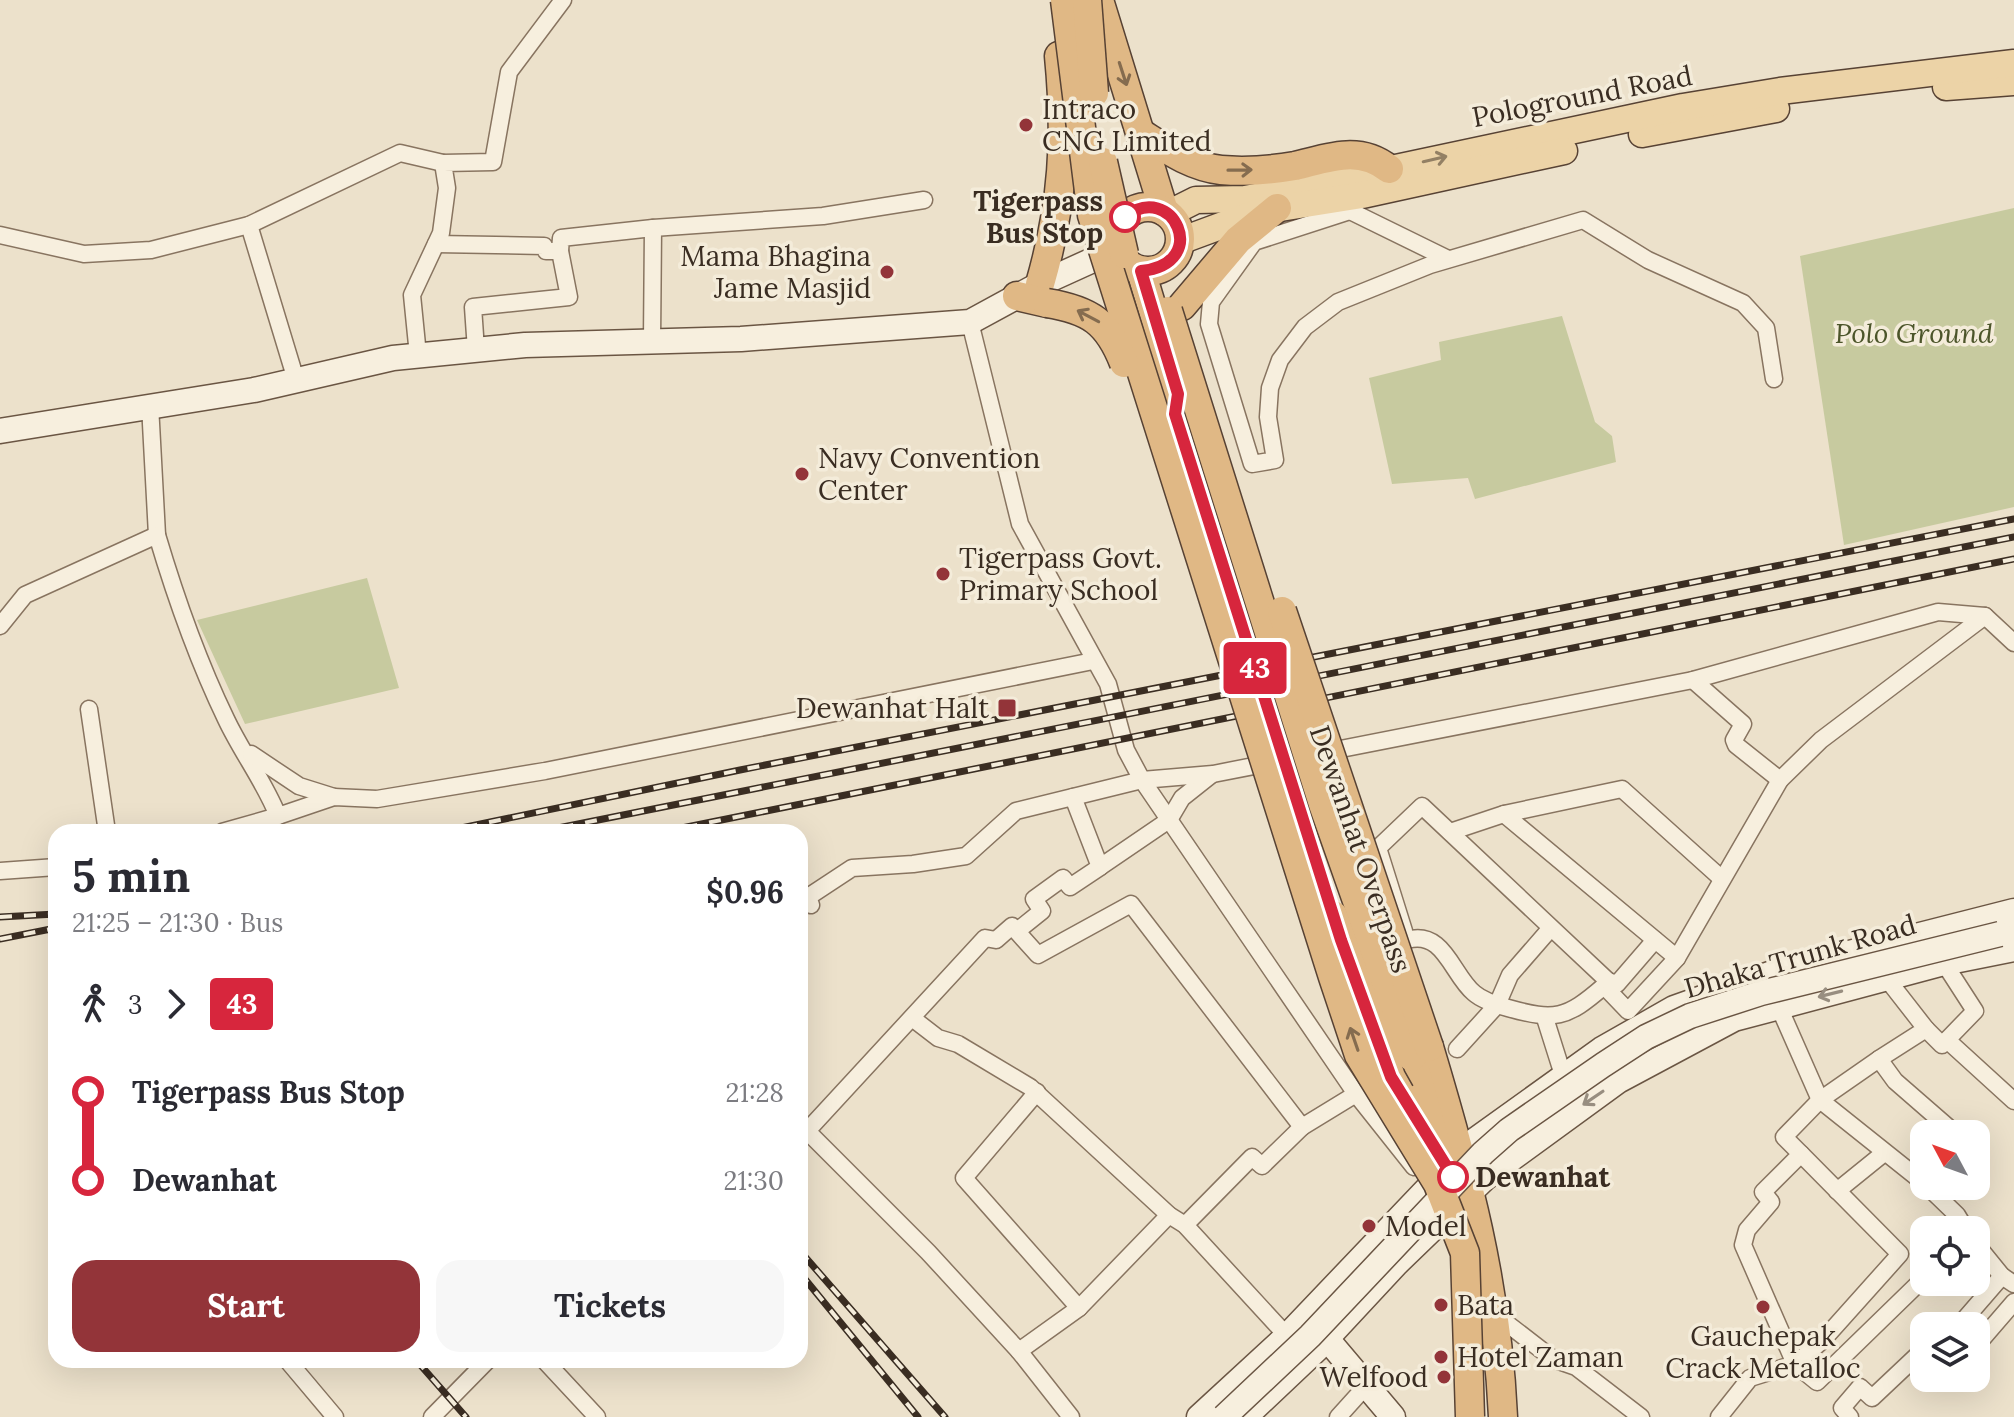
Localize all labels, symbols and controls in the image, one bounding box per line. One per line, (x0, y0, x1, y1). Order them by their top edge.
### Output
street label: Pologround Road (1469, 57, 1695, 135)
one-way arrow (1116, 61, 1131, 87)
place label: Intraco CNG Limited (1042, 91, 1211, 159)
marker: Intraco CNG Limited (1017, 116, 1035, 134)
one-way arrow (1421, 151, 1447, 166)
one-way arrow (1226, 162, 1253, 178)
place label: Tigerpass Bus Stop (973, 183, 1103, 251)
marker: Tigerpass Bus Stop (1110, 202, 1140, 232)
place label: Mama Bhagina Jame Masjid (680, 238, 871, 306)
marker: Mama Bhagina Jame Masjid (878, 263, 896, 281)
one-way arrow (1077, 308, 1100, 324)
park label: Polo Ground (1835, 315, 1994, 351)
place label: Navy Convention Center (818, 440, 1040, 508)
marker: Navy Convention Center (793, 465, 811, 483)
place label: Tigerpass Govt. Primary School (959, 540, 1162, 608)
marker: Tigerpass Govt. Primary School (934, 565, 952, 583)
line badge: 43 (1219, 642, 1291, 694)
text: 43 (1240, 650, 1271, 686)
place label: Dewanhat Halt (796, 690, 989, 726)
marker: Dewanhat Halt (996, 697, 1018, 719)
street label: Dewanhat Overpass (1302, 721, 1420, 977)
text: 5 min (72, 848, 190, 904)
text: $0.96 (706, 873, 784, 911)
text: 21:25 – 21:30 · Bus (72, 906, 283, 939)
street label: Dhaka Trunk Road (1680, 906, 1920, 1006)
icon: walk (72, 982, 116, 1026)
icon: forward (154, 982, 198, 1026)
text: 43 (226, 986, 257, 1022)
text: 3 (128, 988, 142, 1021)
one-way arrow (1817, 988, 1843, 1003)
one-way arrow (1345, 1027, 1360, 1052)
text: Tigerpass Bus Stop (132, 1073, 405, 1111)
text: 21:28 (725, 1076, 784, 1109)
one-way arrow (1583, 1089, 1605, 1106)
north arrow (1910, 1120, 1990, 1200)
map controls (1910, 1120, 1990, 1392)
place label: Dewanhat (1475, 1159, 1610, 1195)
text: Dewanhat (132, 1161, 277, 1199)
marker: Dewanhat (1438, 1162, 1468, 1192)
text: 21:30 (723, 1164, 784, 1197)
place label: Model (1385, 1208, 1466, 1244)
button: locate (1910, 1216, 1990, 1296)
marker: Model (1360, 1217, 1378, 1235)
button: Start (72, 1260, 420, 1352)
button: Tickets (436, 1260, 784, 1352)
place label: Bata (1457, 1287, 1514, 1323)
marker: Bata (1432, 1296, 1450, 1314)
marker: Gauchepak Crack Metalloc (1754, 1298, 1772, 1316)
button: layers (1910, 1312, 1990, 1392)
place label: Gauchepak Crack Metalloc (1665, 1318, 1861, 1386)
place label: Hotel Zaman (1457, 1339, 1624, 1375)
marker: Hotel Zaman (1432, 1348, 1450, 1366)
place label: Welfood (1320, 1359, 1428, 1395)
marker: Welfood (1435, 1368, 1453, 1386)

